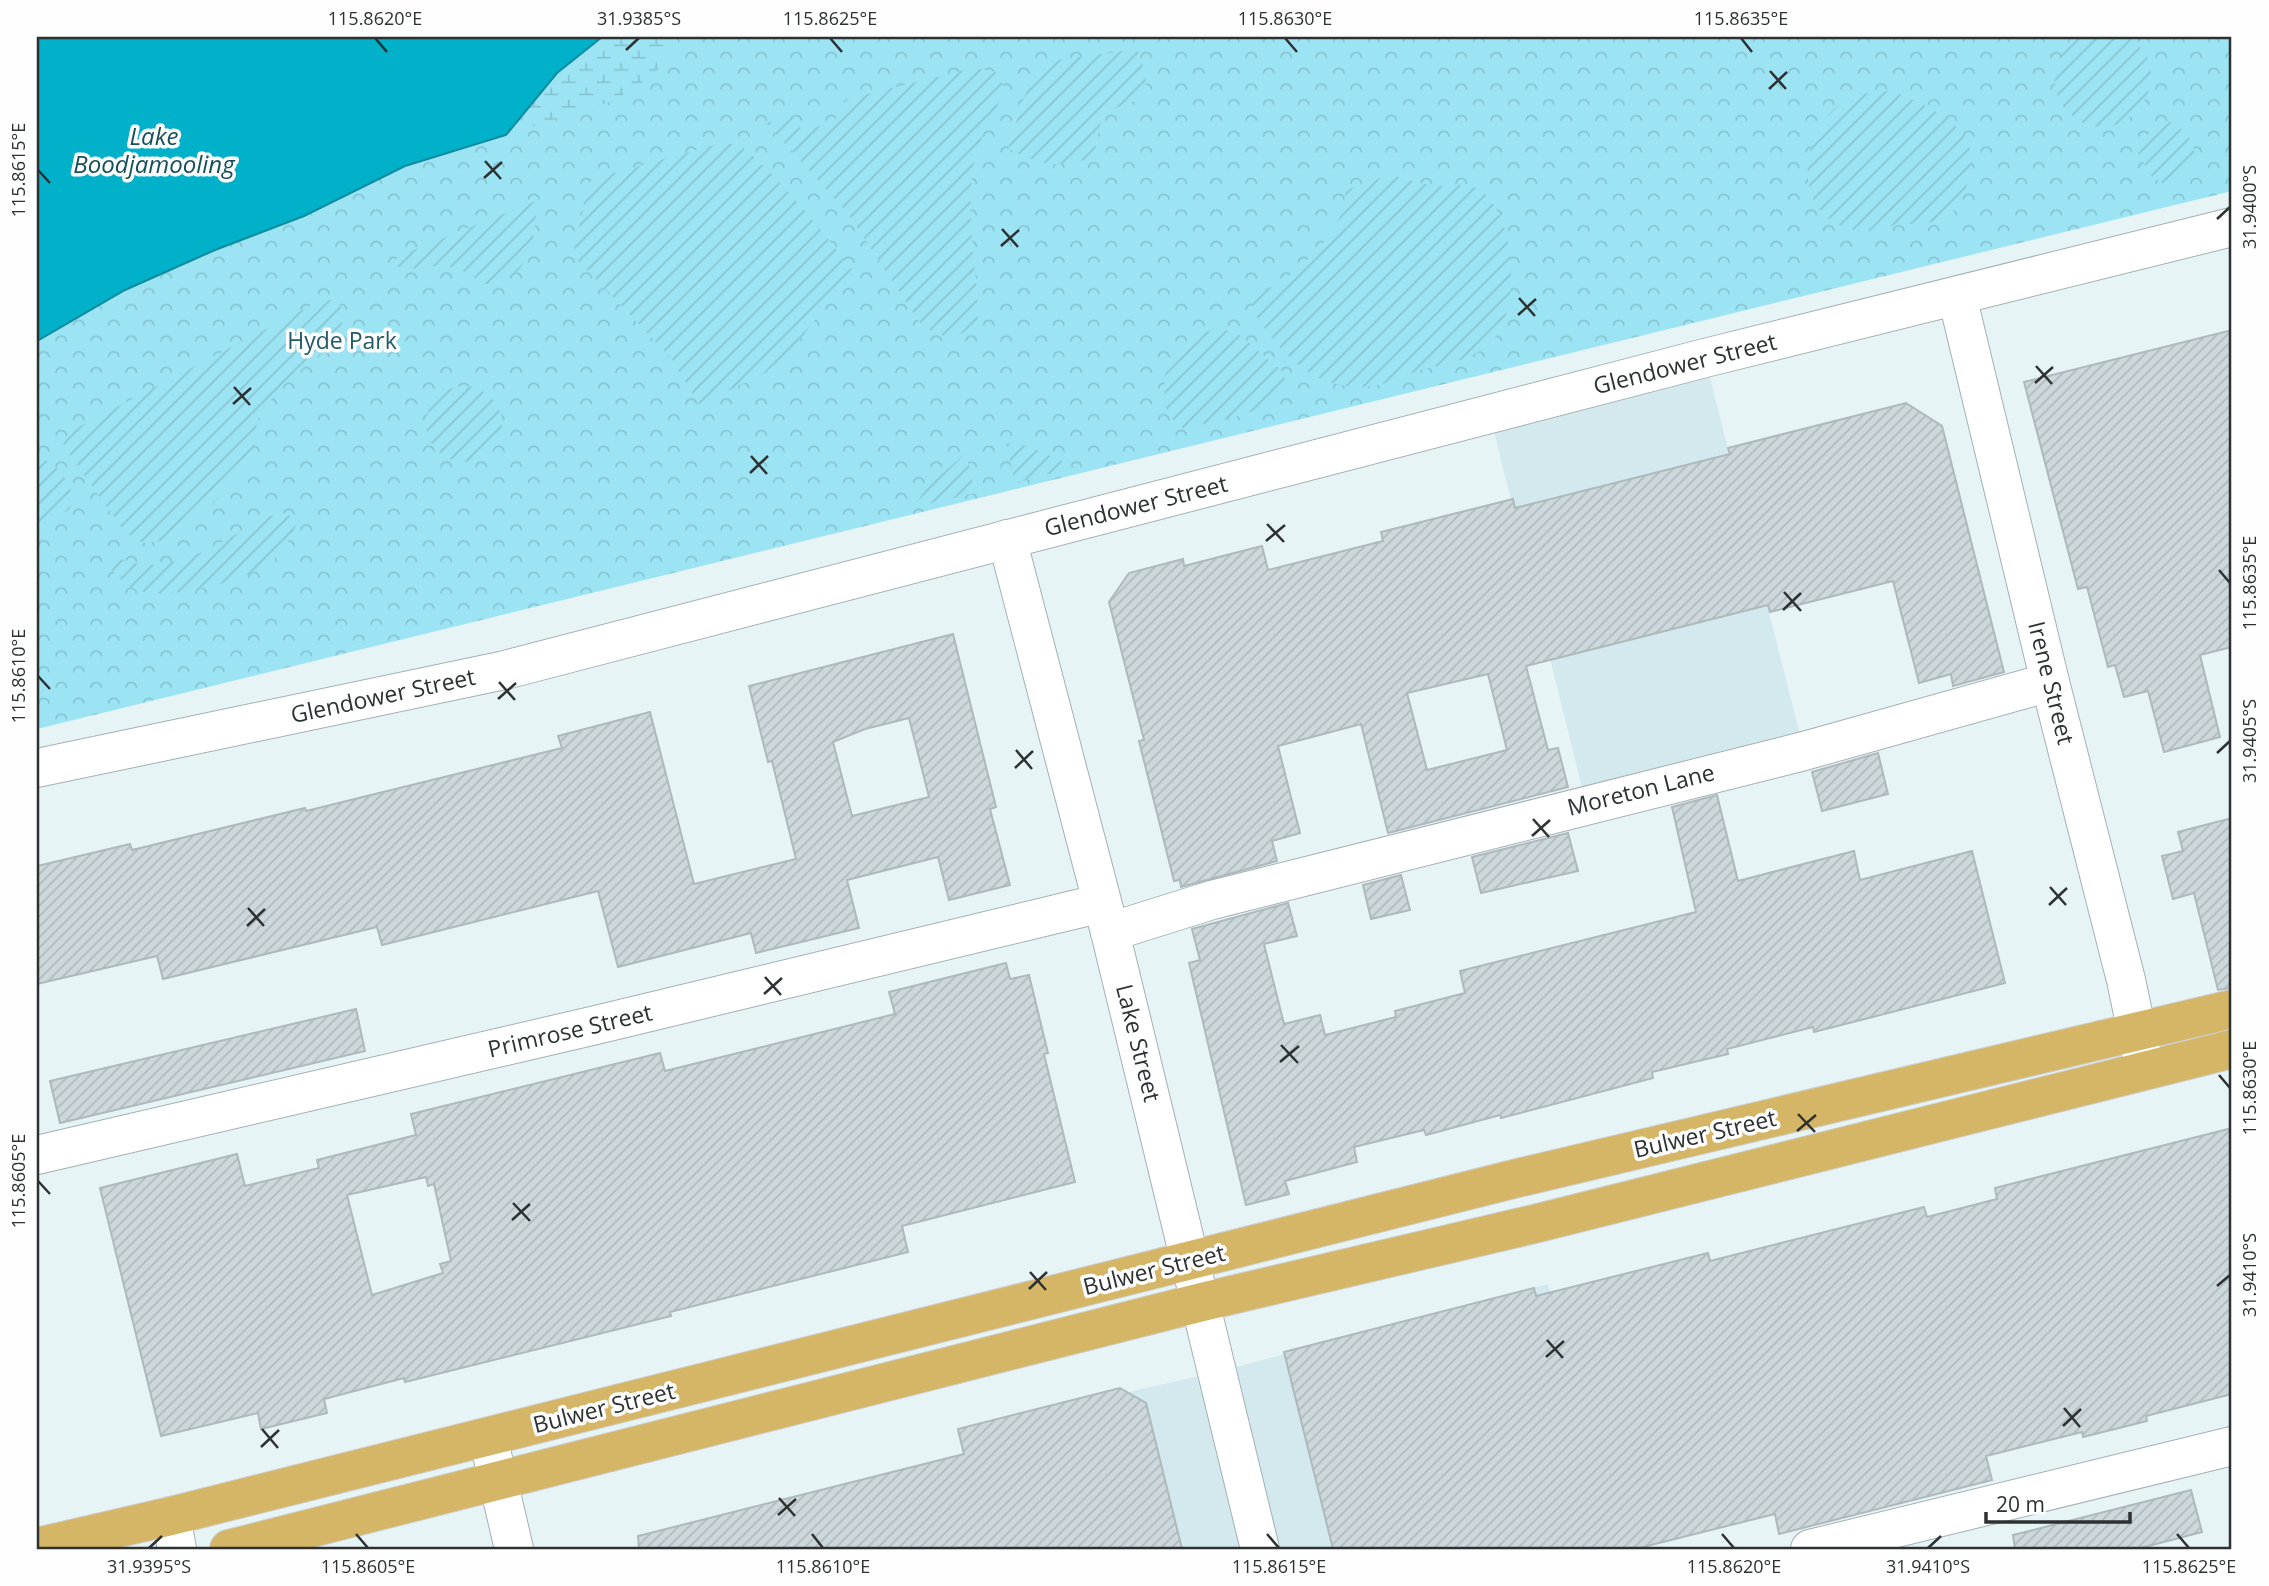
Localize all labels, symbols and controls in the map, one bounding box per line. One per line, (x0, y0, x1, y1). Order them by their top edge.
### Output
text: 115.8620°E (328, 6, 422, 30)
text: 31.9385°S (597, 6, 681, 30)
text: 115.8625°E (783, 6, 877, 30)
text: 115.8630°E (1238, 6, 1332, 30)
text: 115.8635°E (1694, 6, 1788, 30)
water label: Lake Boodjamooling (73, 119, 236, 180)
text: 115.8615°E (6, 123, 30, 217)
text: 31.9400°S (2237, 165, 2261, 249)
park label: Hyde Park (287, 324, 397, 356)
street label: Glendower Street (1590, 325, 1780, 401)
street label: Glendower Street (1041, 467, 1231, 543)
text: 115.8635°E (2237, 536, 2261, 630)
street label: Irene Street (2021, 618, 2083, 748)
text: 115.8610°E (6, 629, 30, 723)
street label: Glendower Street (288, 660, 478, 730)
text: 31.9405°S (2237, 699, 2261, 783)
street label: Moreton Lane (1564, 755, 1718, 823)
street label: Lake Street (1109, 981, 1169, 1105)
street label: Primrose Street (484, 996, 655, 1064)
text: 115.8630°E (2237, 1041, 2261, 1135)
street label: Bulwer Street (1630, 1101, 1779, 1165)
text: 115.8605°E (6, 1134, 30, 1228)
text: 31.9410°S (2237, 1233, 2261, 1317)
street label: Bulwer Street (1079, 1236, 1228, 1302)
street label: Bulwer Street (529, 1374, 678, 1440)
scale bar (1986, 1481, 2129, 1525)
text: 20 m (1996, 1490, 2045, 1518)
text: 31.9395°S (107, 1554, 191, 1578)
text: 115.8605°E (321, 1554, 415, 1578)
text: 115.8610°E (776, 1554, 870, 1578)
text: 115.8615°E (1232, 1554, 1326, 1578)
text: 115.8620°E (1687, 1554, 1781, 1578)
text: 31.9410°S (1886, 1554, 1970, 1578)
text: 115.8625°E (2142, 1554, 2236, 1578)

